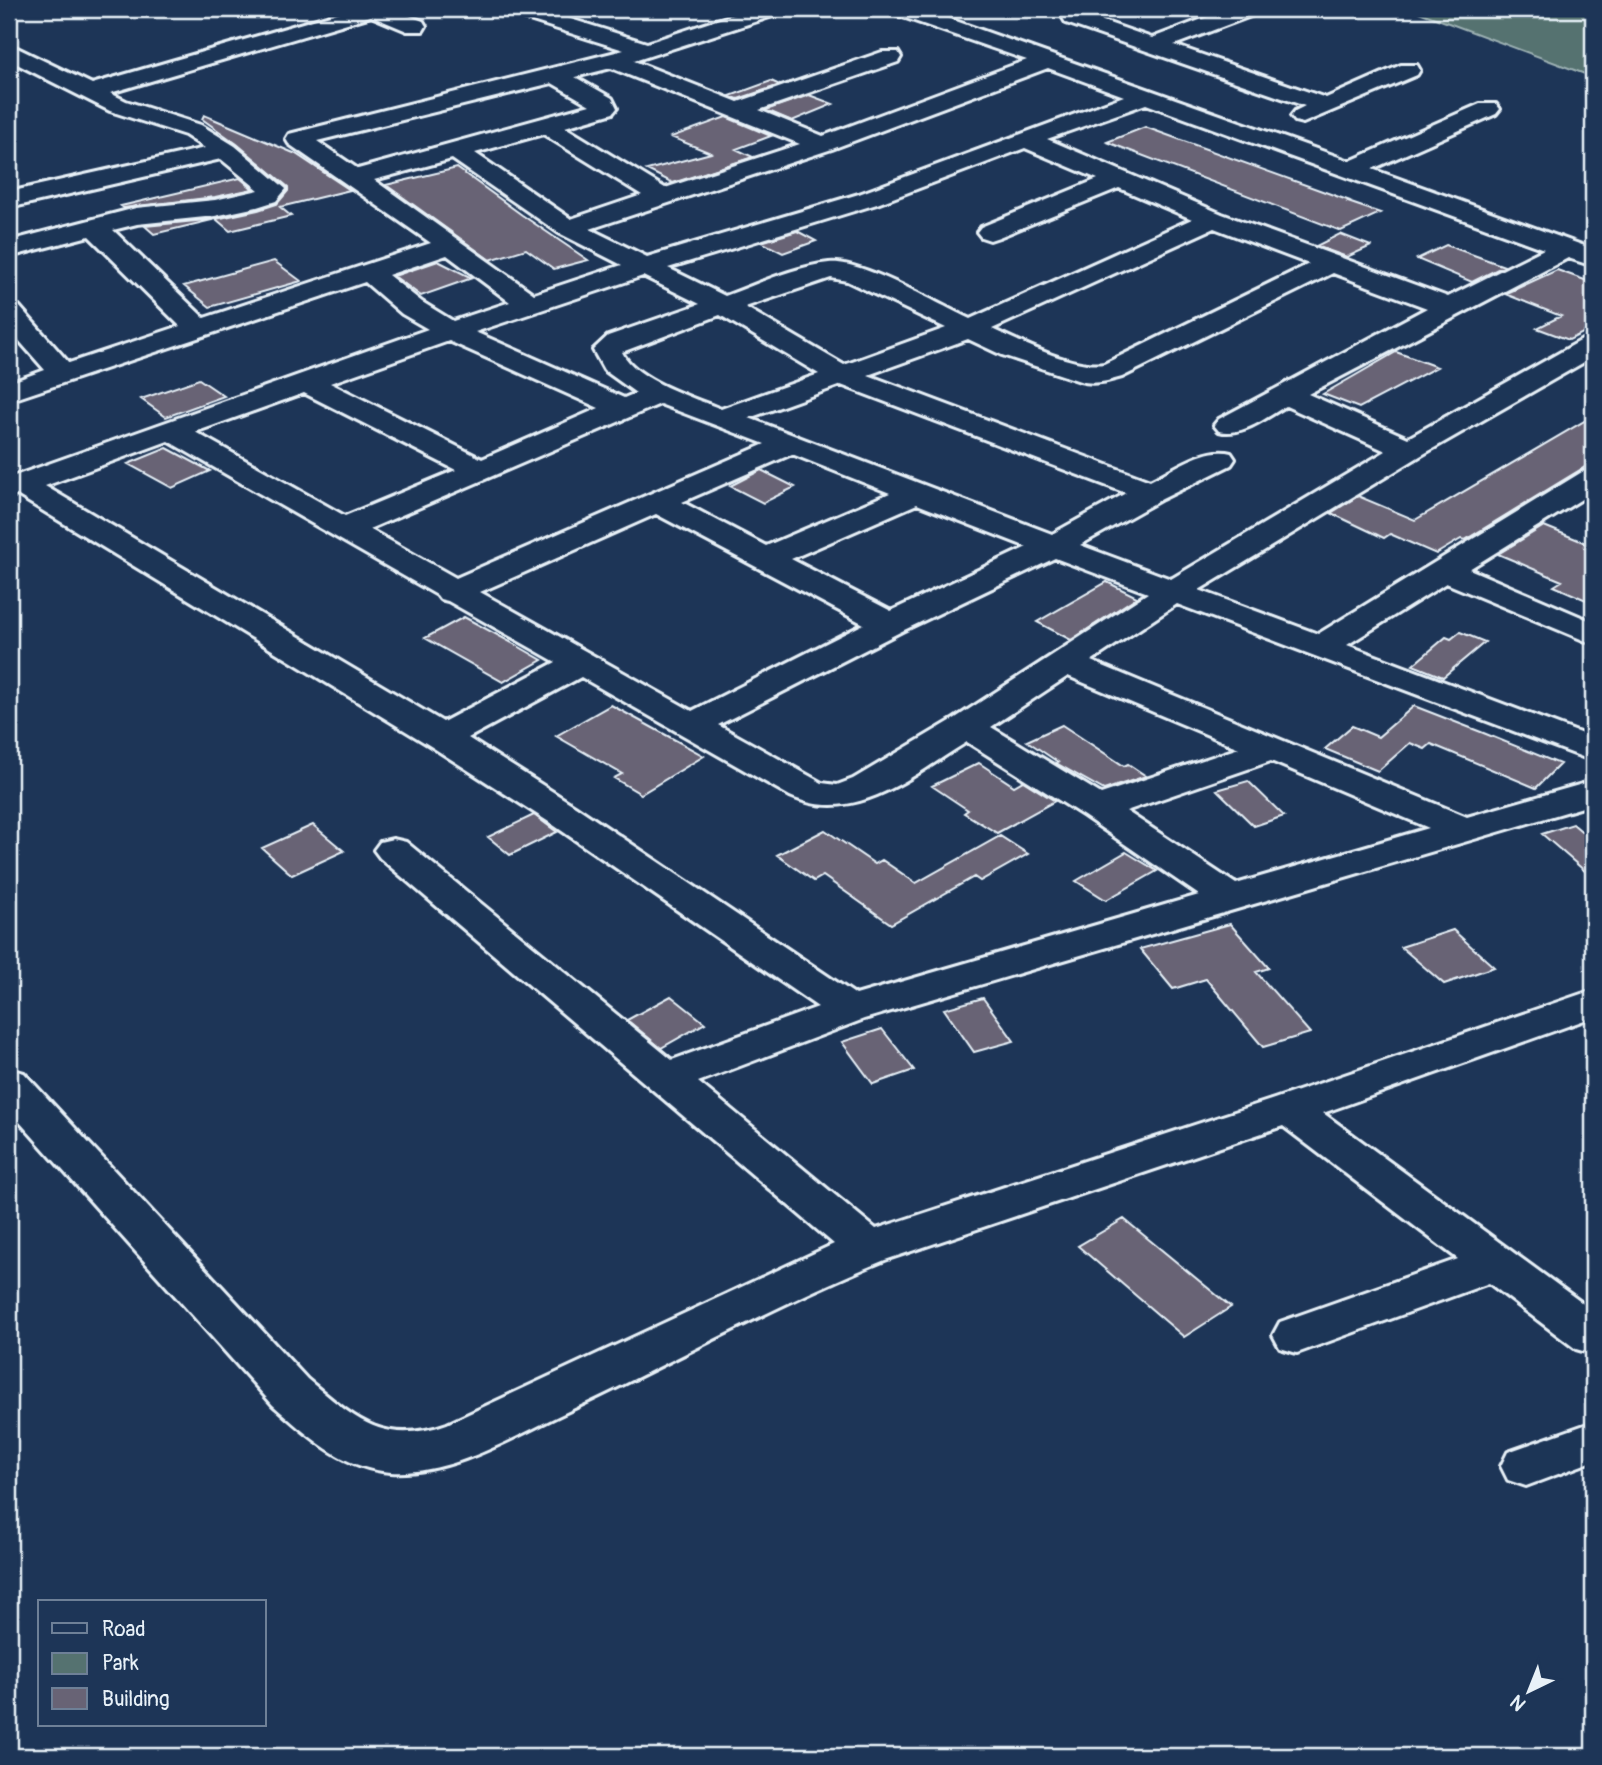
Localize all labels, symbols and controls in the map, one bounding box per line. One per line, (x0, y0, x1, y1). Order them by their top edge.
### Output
legend (38, 1600, 266, 1726)
text: Road (102, 1616, 146, 1643)
text: Park (102, 1650, 139, 1677)
north arrow (1494, 1656, 1564, 1726)
text: Building (102, 1686, 169, 1713)
text: N (1505, 1689, 1531, 1716)

